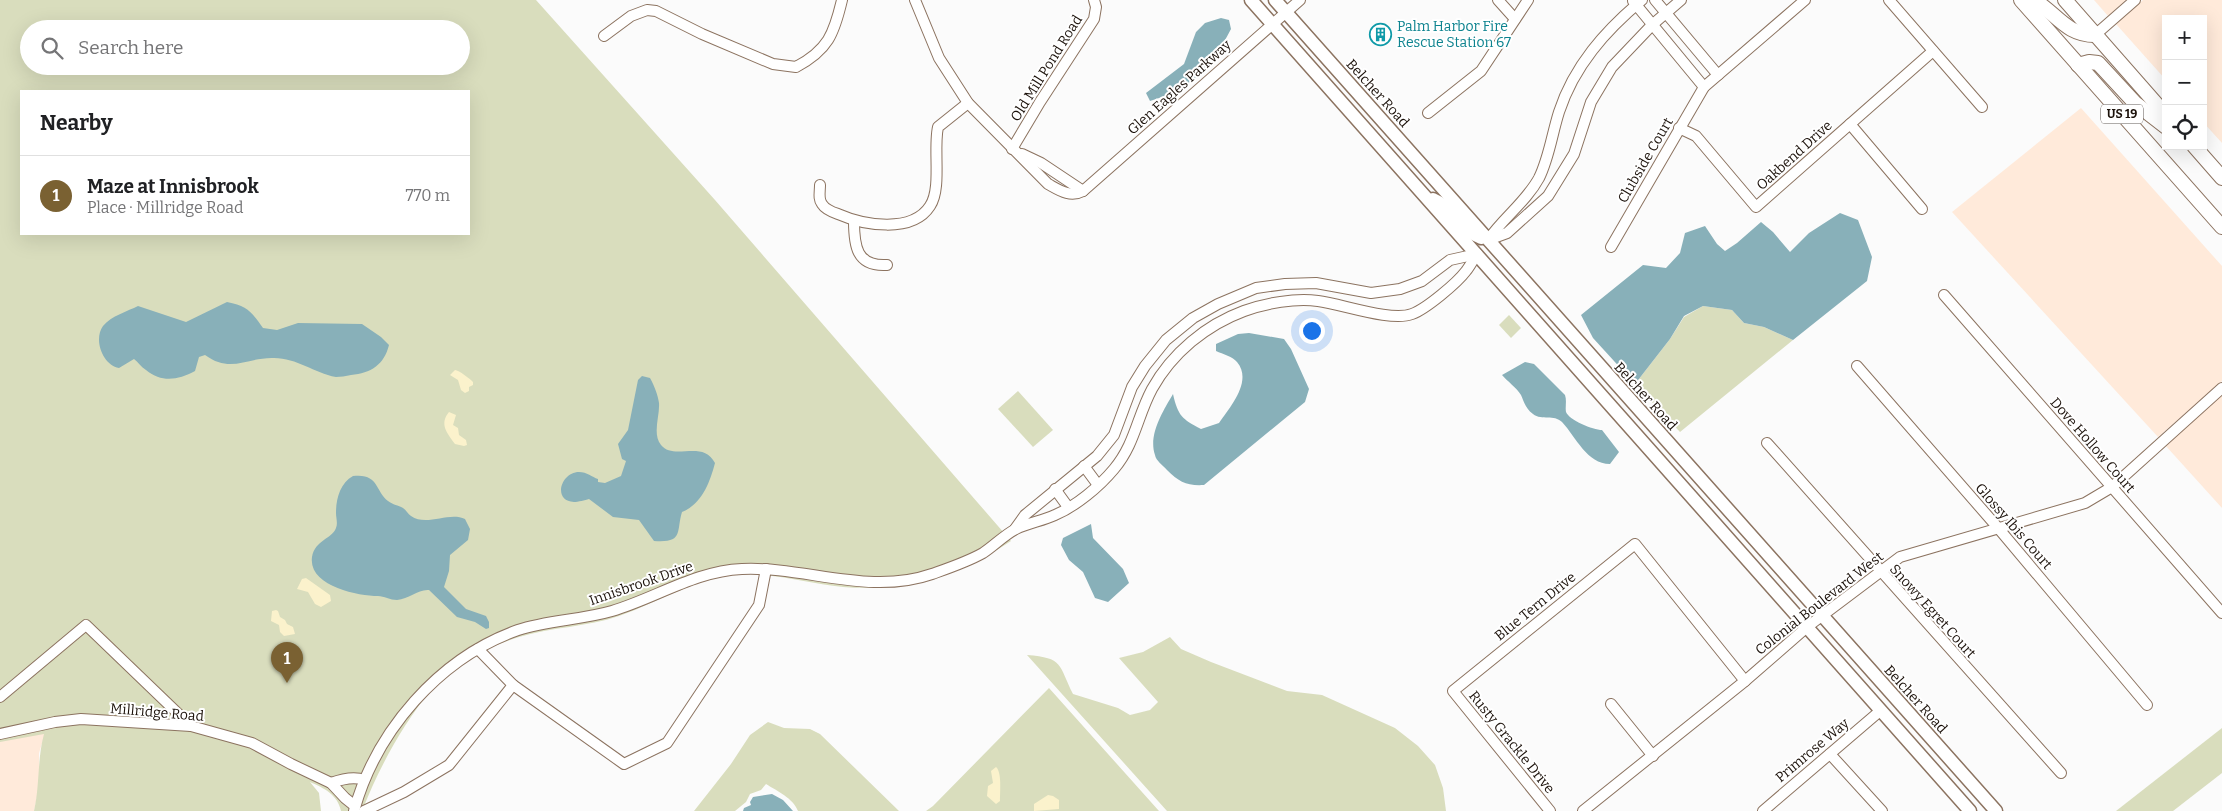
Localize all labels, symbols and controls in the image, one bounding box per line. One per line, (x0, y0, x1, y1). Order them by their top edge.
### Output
street label: Old Mill Pond Road (1007, 12, 1086, 125)
map controls (2162, 15, 2207, 150)
button: + (2162, 15, 2207, 60)
place label: Palm Harbor Fire Rescue Station 67 (1397, 18, 1511, 51)
search box (20, 20, 470, 75)
building icon: Palm Harbor Fire Rescue Station 67 (1369, 22, 1393, 46)
icon: search (38, 34, 66, 62)
text: Search here (78, 36, 183, 59)
street label: Glen Eagles Parkway (1124, 36, 1235, 138)
street label: Belcher Road (1343, 56, 1413, 131)
button: − (2162, 60, 2207, 105)
road number: US 19 (2101, 105, 2143, 124)
button: locate (2162, 105, 2207, 150)
text: Nearby (40, 110, 113, 136)
street label: Clubside Court (1614, 115, 1677, 206)
street label: Oakbend Drive (1753, 117, 1836, 194)
text: Maze at Innisbrook (87, 175, 259, 198)
text: 1 (53, 186, 59, 205)
text: 770 m (405, 186, 450, 205)
text: Place · Millridge Road (87, 198, 244, 217)
your location (1299, 318, 1325, 344)
street label: Belcher Road (1611, 359, 1681, 434)
street label: Dove Hollow Court (2047, 394, 2139, 496)
street label: Glossy Ibis Court (1971, 480, 2056, 573)
street label: Colonial Boulevard West (1752, 548, 1887, 659)
street label: Innisbrook Drive (587, 558, 695, 609)
street label: Snowy Egret Court (1886, 561, 1979, 662)
street label: Blue Tern Drive (1491, 569, 1579, 644)
pin: 1 (271, 642, 303, 683)
street label: Belcher Road (1881, 662, 1951, 737)
street label: Rusty Grackle Drive (1465, 688, 1558, 797)
street label: Millridge Road (109, 700, 205, 725)
street label: Primrose Way (1772, 714, 1853, 786)

